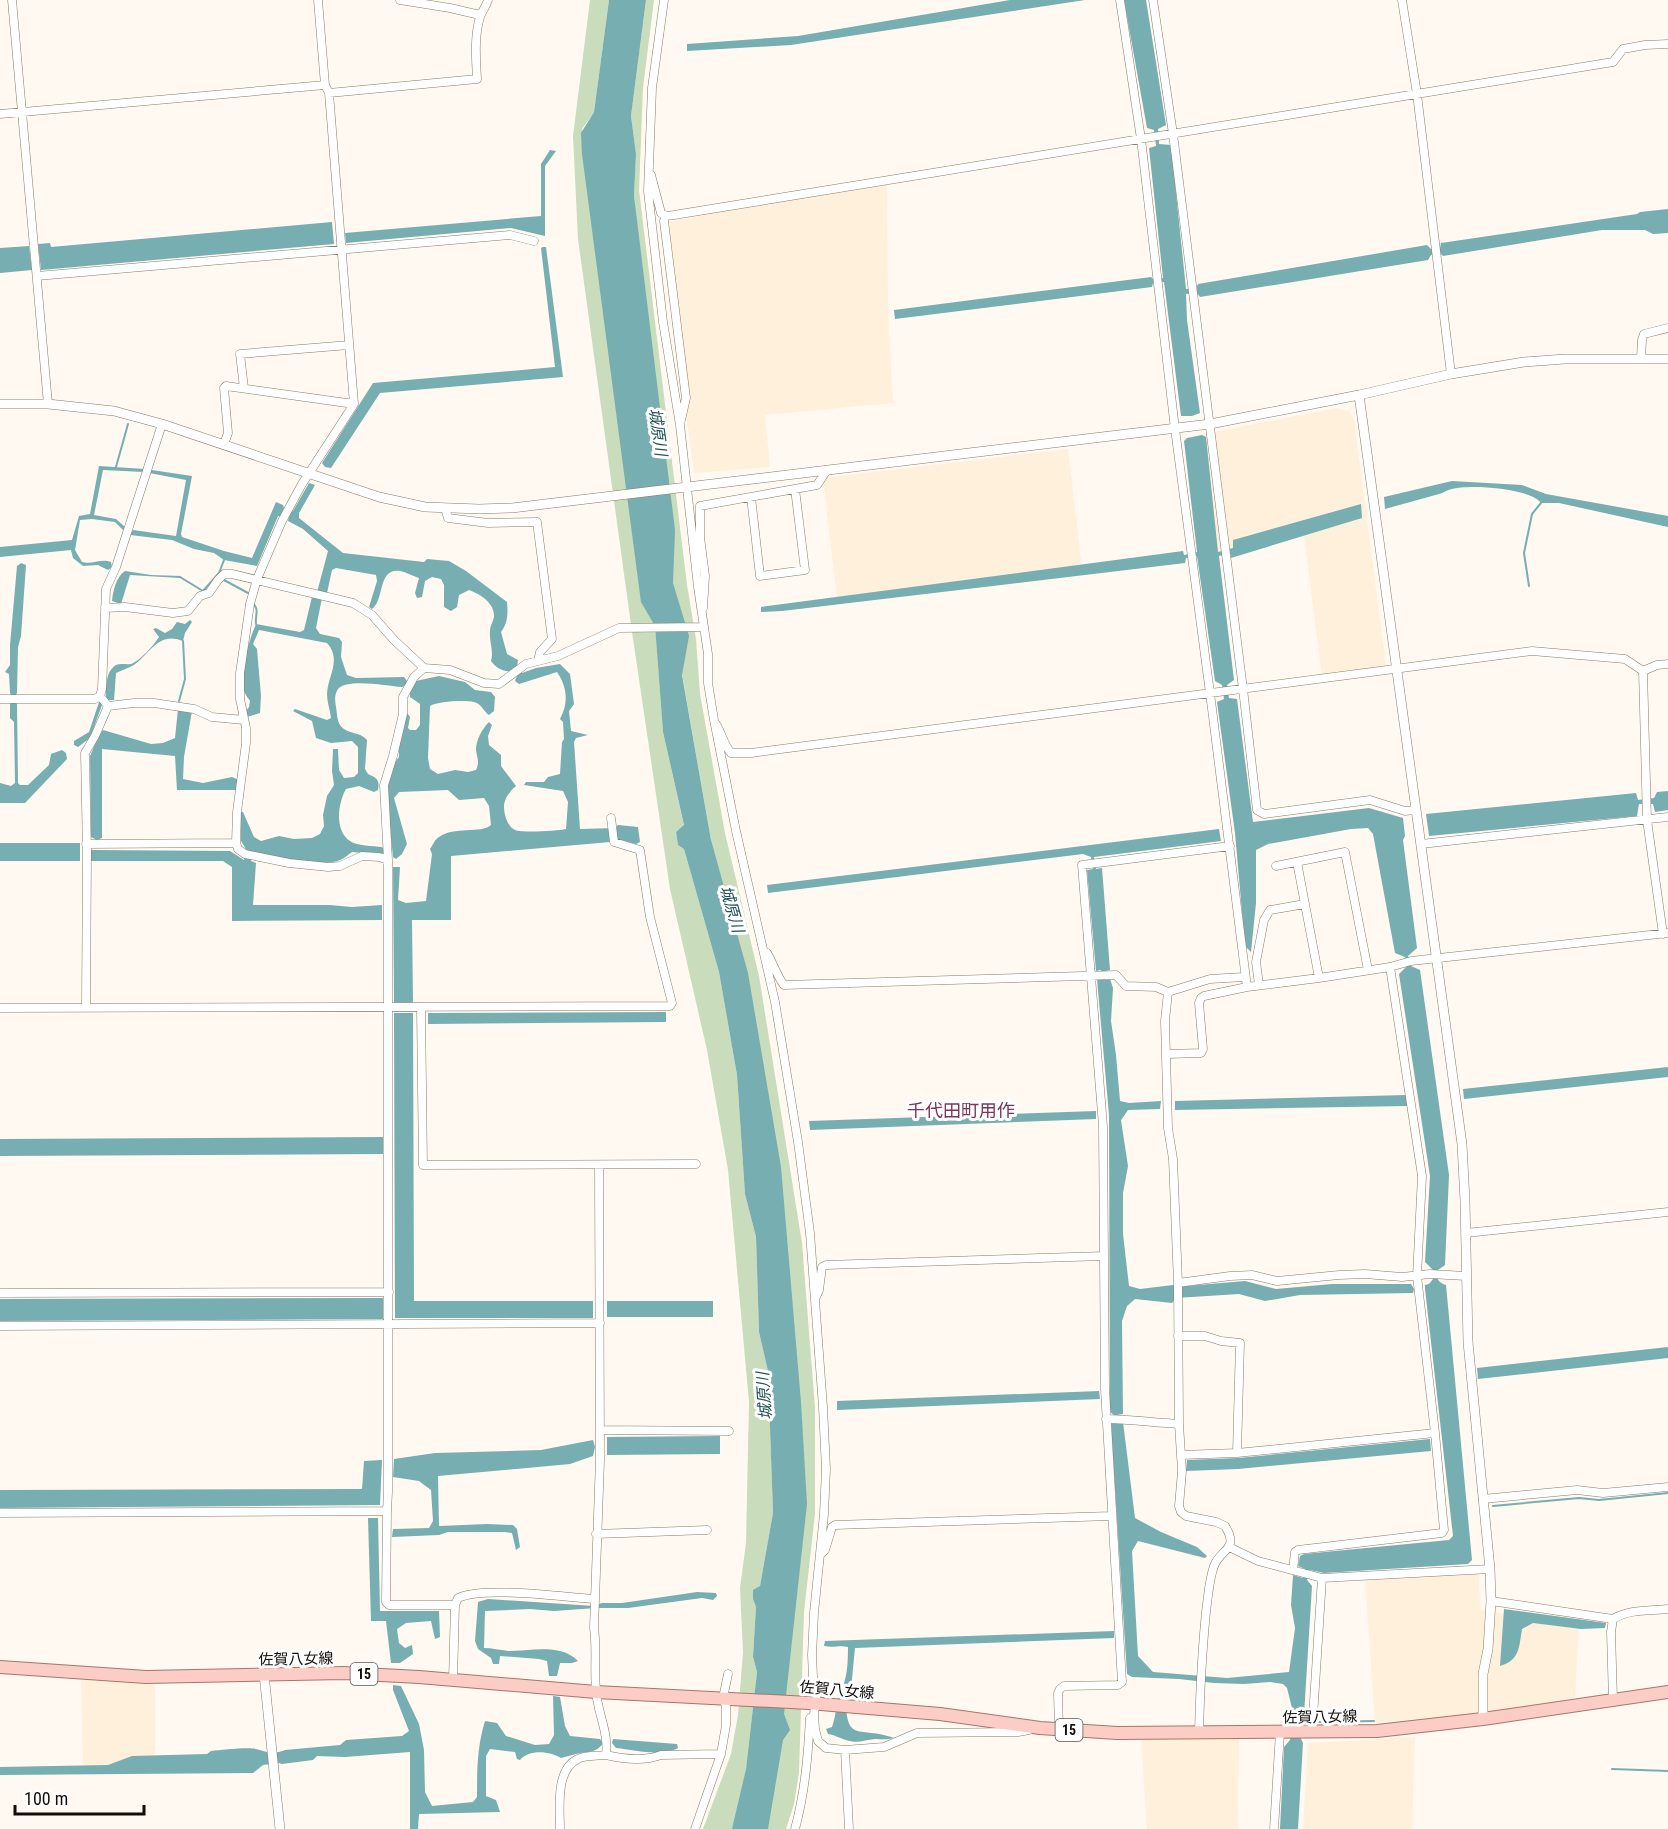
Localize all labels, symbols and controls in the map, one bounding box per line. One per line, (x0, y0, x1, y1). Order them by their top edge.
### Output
water label: 城原川 (645, 407, 671, 459)
water label: 城原川 (716, 883, 748, 937)
district label: 千代田町用作 (907, 1100, 1015, 1121)
water label: 城原川 (753, 1369, 775, 1421)
street label: 佐賀八女線 (258, 1649, 334, 1669)
road number: 15 (350, 1663, 378, 1685)
street label: 佐賀八女線 (799, 1678, 875, 1702)
street label: 佐賀八女線 (1282, 1707, 1358, 1727)
road number: 15 (1056, 1719, 1082, 1741)
scale bar (15, 1778, 144, 1816)
text: 100 m (24, 1788, 68, 1809)

